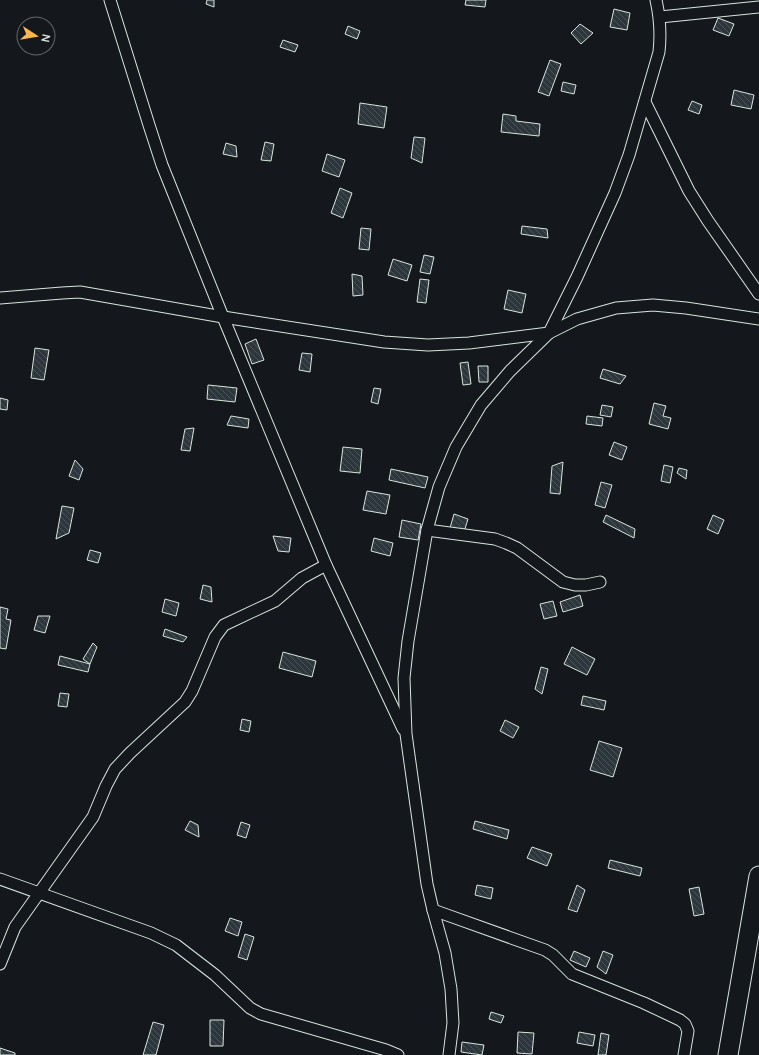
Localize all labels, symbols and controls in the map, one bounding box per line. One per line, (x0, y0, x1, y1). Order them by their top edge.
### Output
north arrow (16, 16, 56, 56)
text: N (38, 33, 54, 44)

